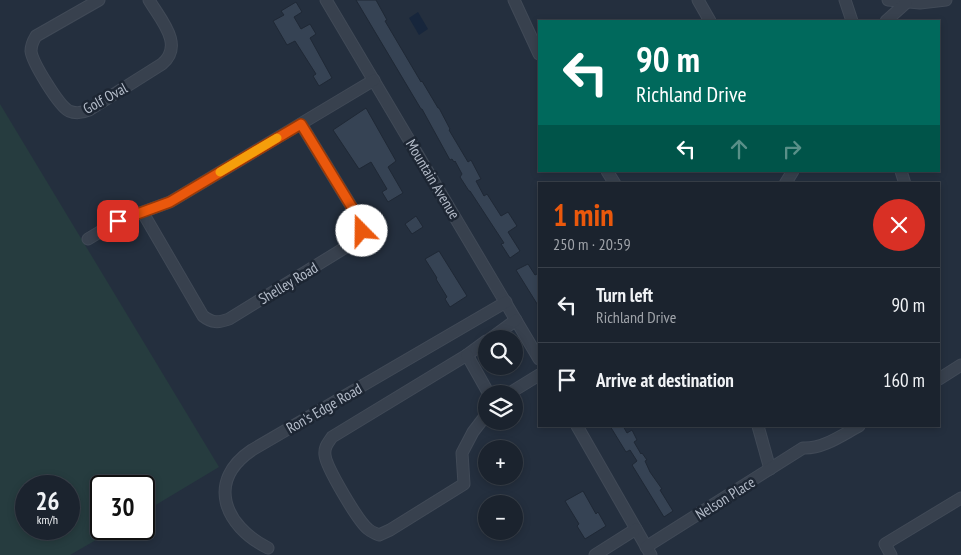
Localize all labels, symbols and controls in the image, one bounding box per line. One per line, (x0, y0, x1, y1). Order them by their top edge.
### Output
text: 90 m (636, 36, 700, 82)
icon: left (553, 40, 618, 105)
street label: Golf Oval (80, 78, 131, 118)
text: Richland Drive (636, 80, 747, 108)
icon: left (672, 135, 700, 163)
icon: ahead (725, 135, 753, 163)
icon: right (778, 135, 806, 163)
street label: Mountain Avenue (402, 136, 464, 222)
text: 1 min (553, 195, 614, 234)
button: close (873, 199, 925, 251)
pin (97, 200, 139, 242)
position arrow (335, 204, 387, 256)
icon: arrive (104, 207, 132, 235)
text: 250 m · 20:59 (553, 234, 631, 254)
street label: Shelley Road (255, 258, 321, 308)
text: Turn left (596, 283, 653, 307)
icon: left (553, 291, 581, 319)
text: 90 m (892, 293, 925, 317)
text: Richland Drive (596, 307, 676, 327)
map controls (478, 330, 523, 540)
button: search (478, 330, 523, 375)
icon: arrive (553, 366, 581, 394)
text: Arrive at destination (596, 368, 734, 392)
text: 160 m (883, 368, 925, 392)
street label: Ron's Edge Road (283, 379, 365, 437)
button: layers (478, 385, 523, 430)
button: + (478, 440, 523, 485)
street label: Nelson Place (692, 472, 758, 524)
speed limit sign: 30 (90, 475, 155, 540)
text: 26 (36, 485, 59, 517)
button: − (478, 495, 523, 540)
text: km/h (37, 512, 58, 527)

